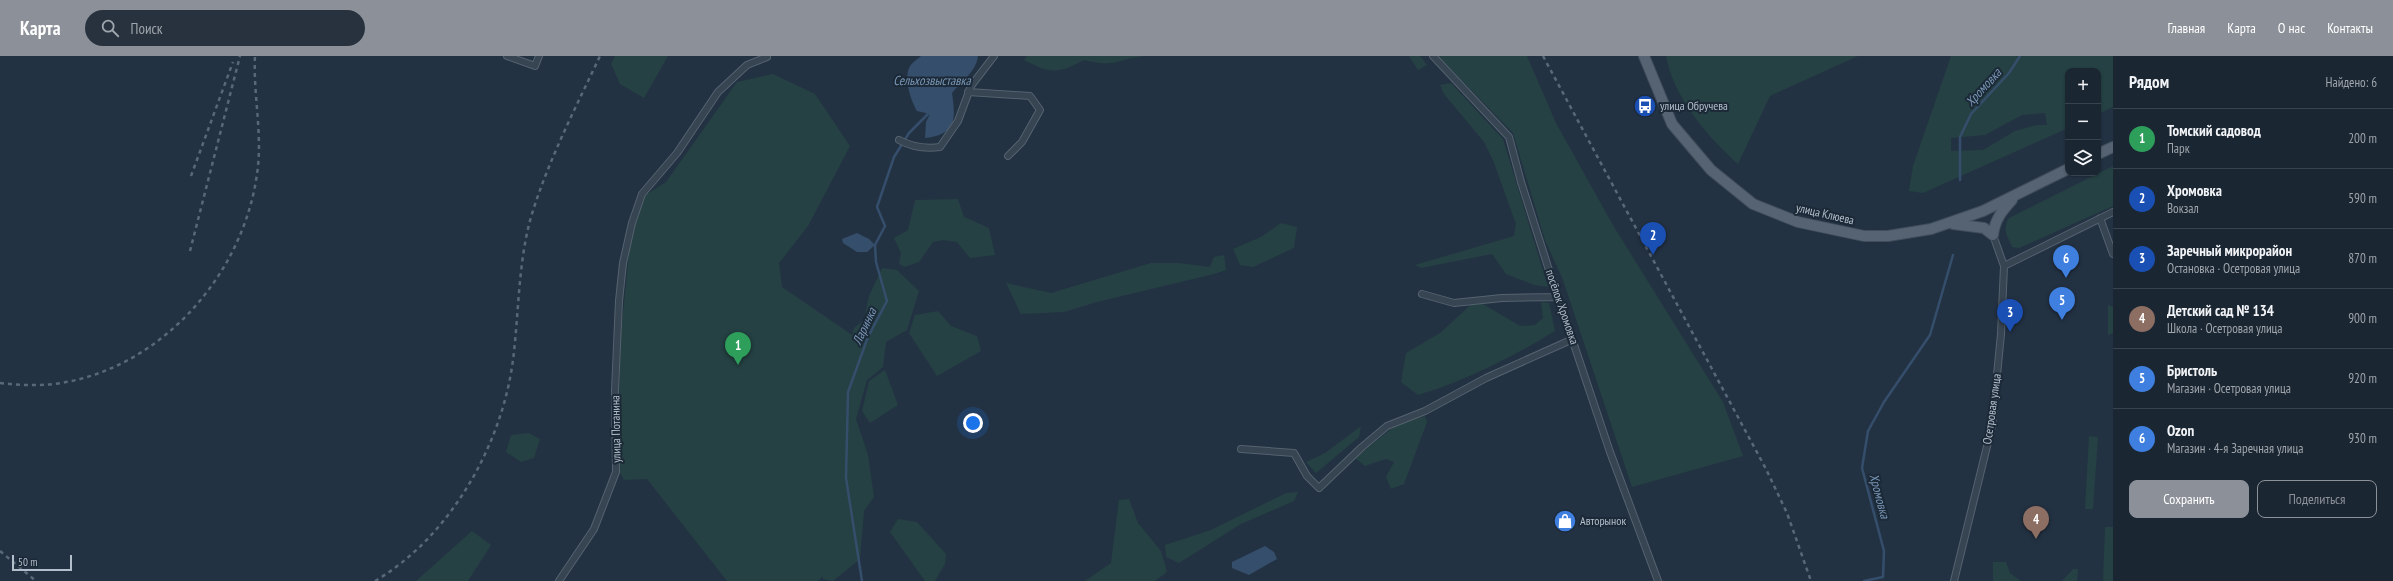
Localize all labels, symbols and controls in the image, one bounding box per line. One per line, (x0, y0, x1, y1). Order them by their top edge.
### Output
search box (85, 10, 365, 46)
text: Карта (20, 16, 61, 40)
icon: search (99, 17, 121, 39)
text: Поиск (131, 19, 163, 38)
text: Главная (2167, 19, 2205, 37)
text: Карта (2227, 19, 2256, 37)
text: О нас (2278, 19, 2305, 37)
text: Контакты (2327, 19, 2373, 37)
water label: Хромовка (1962, 64, 2005, 110)
map controls (2065, 68, 2101, 176)
button: + (2065, 68, 2101, 104)
text: Рядом (2129, 71, 2169, 93)
water label: Сельхозвыставка (893, 72, 972, 89)
text: Найдено: 6 (2326, 74, 2377, 91)
bus stop icon: улица Обручева (1632, 93, 1658, 119)
place label: улица Обручева (1660, 98, 1728, 113)
button: − (2065, 104, 2101, 140)
text: Томский садовод (2167, 121, 2261, 140)
text: 1 (2139, 130, 2145, 147)
text: 200 m (2348, 130, 2377, 147)
button: layers (2065, 140, 2101, 176)
text: Парк (2167, 140, 2190, 157)
text: Хромовка (2167, 181, 2222, 200)
text: 2 (2139, 190, 2145, 207)
text: 590 m (2348, 190, 2377, 207)
street label: улица Клюева (1794, 200, 1856, 228)
text: Вокзал (2167, 200, 2199, 217)
pin: 2 (1640, 222, 1666, 255)
text: Заречный микрорайон (2167, 241, 2292, 260)
pin: 6 (2053, 245, 2079, 278)
text: 3 (2139, 250, 2145, 267)
text: 870 m (2348, 250, 2377, 267)
text: Остановка · Осетровая улица (2167, 260, 2300, 277)
street label: посёлок Хромовка (1543, 267, 1582, 346)
pin: 5 (2049, 287, 2075, 320)
pin: 3 (1997, 299, 2023, 332)
text: Детский сад № 134 (2167, 301, 2274, 320)
water label: Ларинка (848, 304, 881, 348)
text: 4 (2139, 310, 2145, 327)
text: 900 m (2348, 310, 2377, 327)
text: Школа · Осетровая улица (2167, 320, 2283, 337)
pin: 1 (725, 332, 751, 365)
text: Бристоль (2167, 361, 2217, 380)
text: 5 (2139, 370, 2145, 387)
text: 920 m (2348, 370, 2377, 387)
street label: Осетровая улица (1979, 372, 2004, 445)
text: Магазин · Осетровая улица (2167, 380, 2291, 397)
street label: улица Потанина (607, 395, 624, 463)
your location (963, 413, 983, 433)
text: Ozon (2167, 421, 2194, 440)
text: 6 (2139, 430, 2145, 447)
text: 930 m (2348, 430, 2377, 447)
text: Магазин · 4-я Заречная улица (2167, 440, 2303, 457)
water label: Хромовка (1865, 472, 1894, 521)
button: Сохранить (2129, 480, 2249, 518)
button: Поделиться (2257, 480, 2377, 518)
pin: 4 (2023, 506, 2049, 539)
shop icon: Авторынок (1552, 508, 1578, 534)
place label: Авторынок (1580, 513, 1626, 528)
scale bar (12, 553, 72, 572)
text: 50 m (18, 555, 37, 569)

